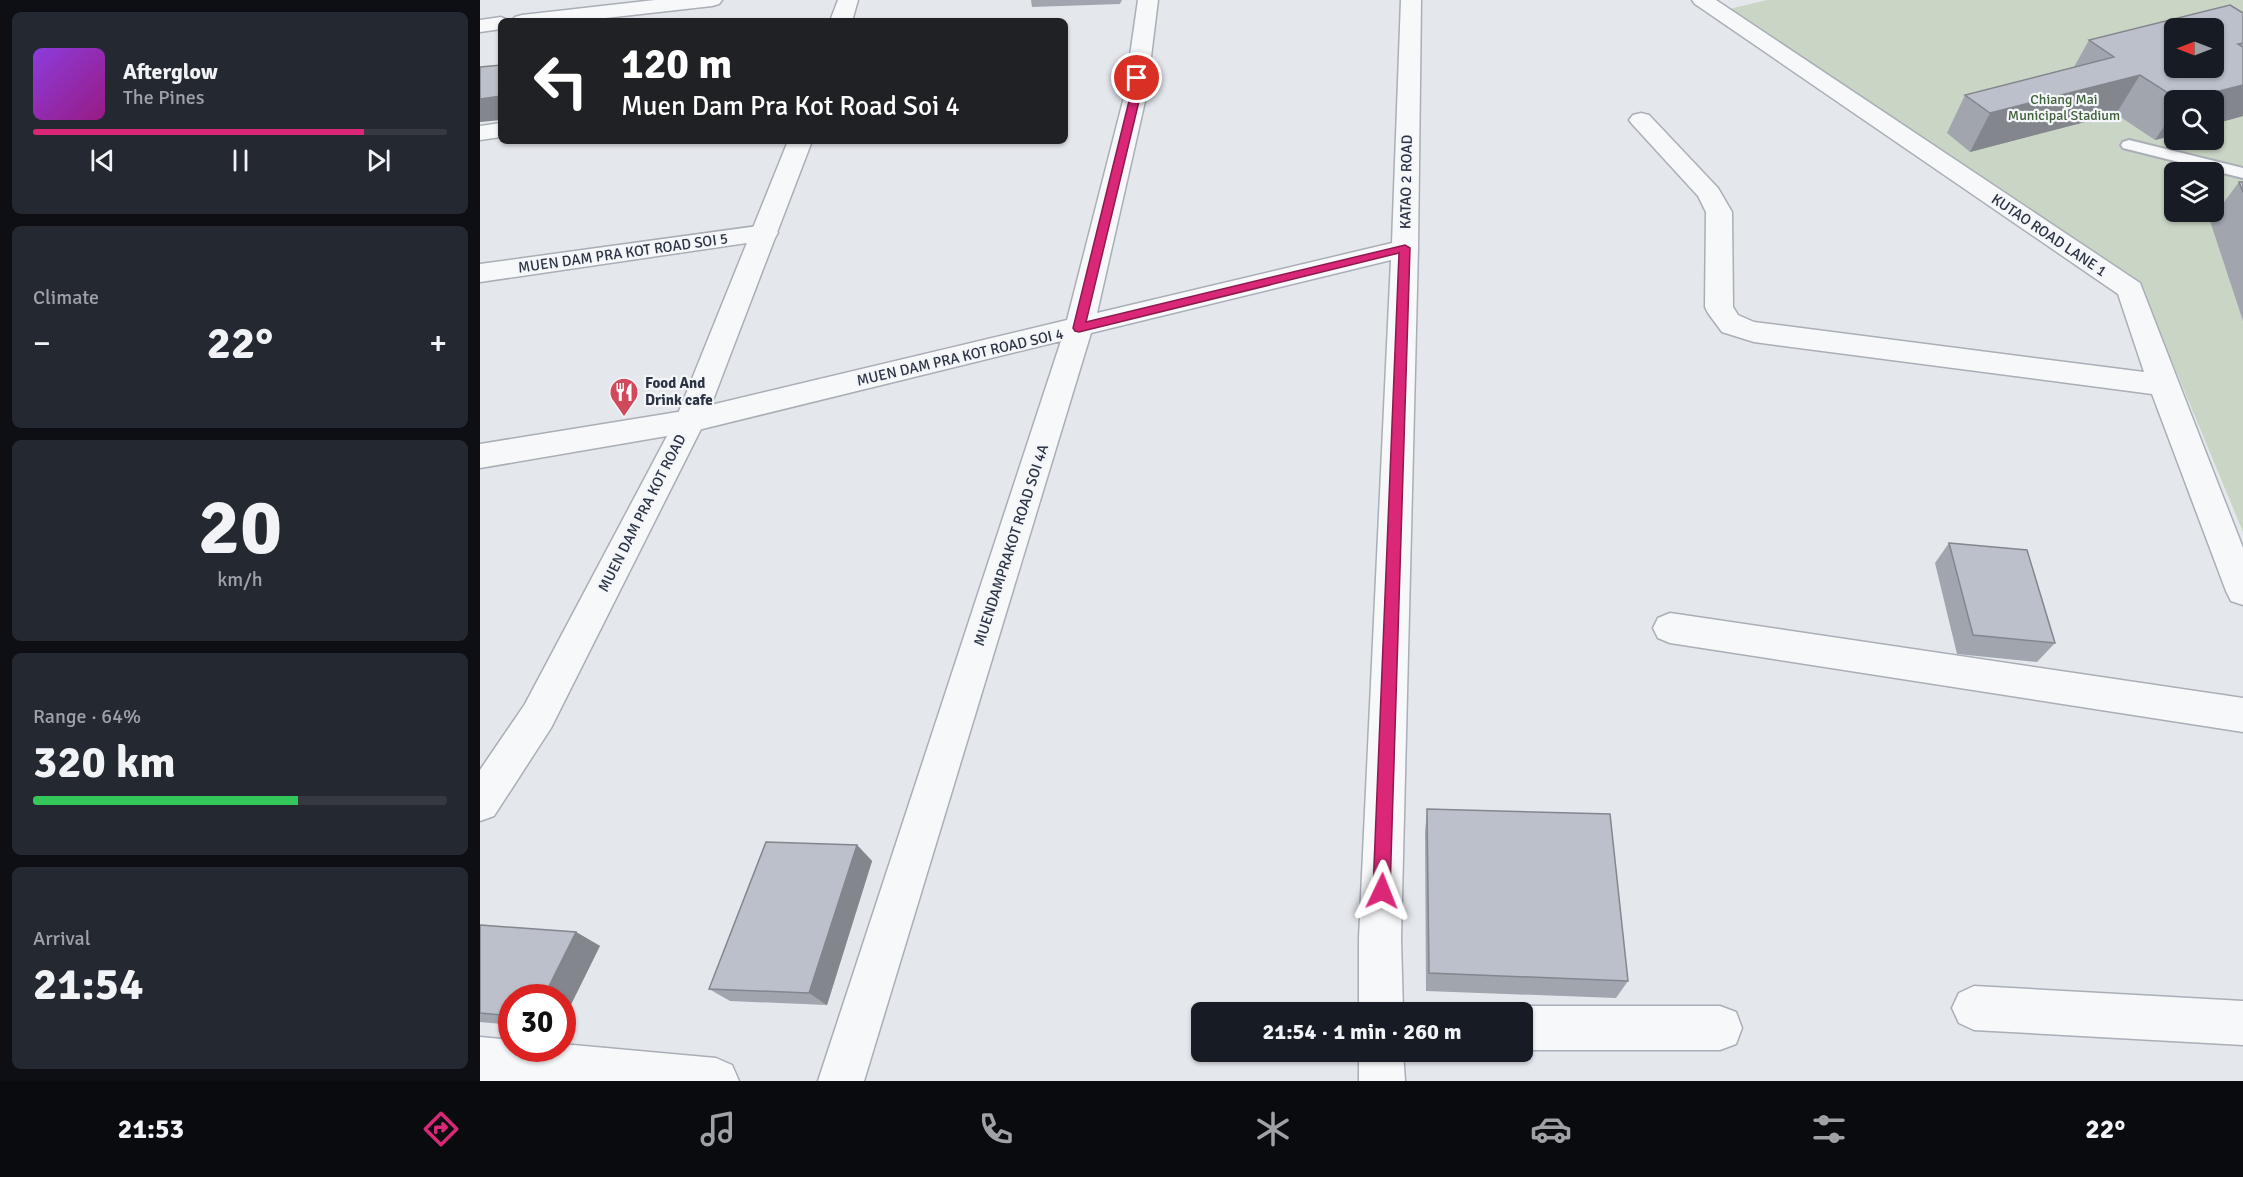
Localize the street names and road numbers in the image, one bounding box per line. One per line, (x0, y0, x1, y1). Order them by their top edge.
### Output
street label: KATAO 2 ROAD (1396, 135, 1416, 229)
street label: KUTAO ROAD LANE 1 (1988, 190, 2110, 280)
street label: MUEN DAM PRA KOT ROAD SOI 5 (517, 229, 729, 277)
street label: MUEN DAM PRA KOT ROAD SOI 4 (855, 324, 1065, 390)
street label: MUEN DAM PRA KOT ROAD (594, 431, 690, 595)
street label: MUENDAMPRAKOT ROAD SOI 4A (970, 442, 1052, 648)

